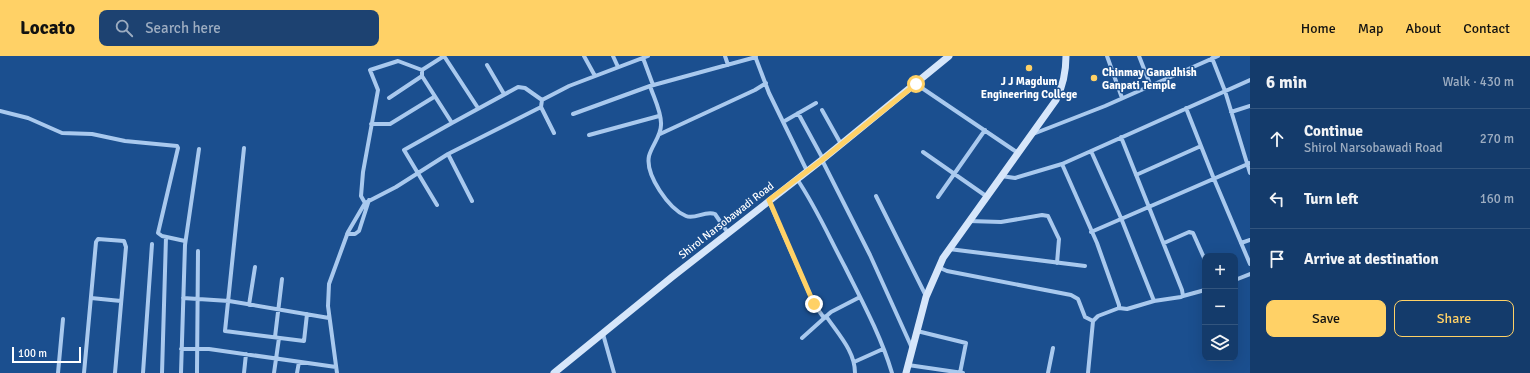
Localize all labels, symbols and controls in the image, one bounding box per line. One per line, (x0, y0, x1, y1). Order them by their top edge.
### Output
search box (99, 10, 379, 46)
text: Locato (20, 16, 75, 40)
icon: search (113, 17, 135, 39)
text: Search here (145, 19, 221, 37)
text: Home (1301, 20, 1336, 37)
text: Map (1358, 20, 1383, 37)
text: About (1405, 20, 1441, 37)
text: Contact (1463, 20, 1510, 37)
marker: J J Magdum Engineering College (1024, 63, 1034, 73)
place label: Chinmay Ganadhish Ganpati Temple (1102, 66, 1197, 92)
text: 6 min (1266, 72, 1307, 93)
marker: Chinmay Ganadhish Ganpati Temple (1089, 73, 1099, 83)
text: Walk · 430 m (1443, 74, 1514, 90)
route start (907, 75, 925, 93)
place label: J J Magdum Engineering College (981, 75, 1078, 101)
text: Continue (1304, 122, 1363, 140)
icon: ahead (1266, 128, 1288, 150)
text: 270 m (1480, 131, 1514, 147)
text: Shirol Narsobawadi Road (1304, 140, 1443, 156)
street label: Shirol Narsobawadi Road (676, 179, 777, 262)
icon: left (1266, 188, 1288, 210)
text: Turn left (1304, 190, 1358, 208)
text: 160 m (1480, 191, 1514, 207)
icon: arrive (1266, 248, 1288, 270)
text: Arrive at destination (1304, 250, 1439, 268)
map controls (1202, 253, 1238, 361)
button: + (1202, 253, 1238, 289)
button: − (1202, 289, 1238, 325)
route end (805, 295, 823, 313)
button: Save (1266, 300, 1386, 337)
button: Share (1394, 300, 1514, 337)
button: layers (1202, 325, 1238, 361)
scale bar (12, 345, 81, 364)
text: 100 m (18, 347, 47, 360)

